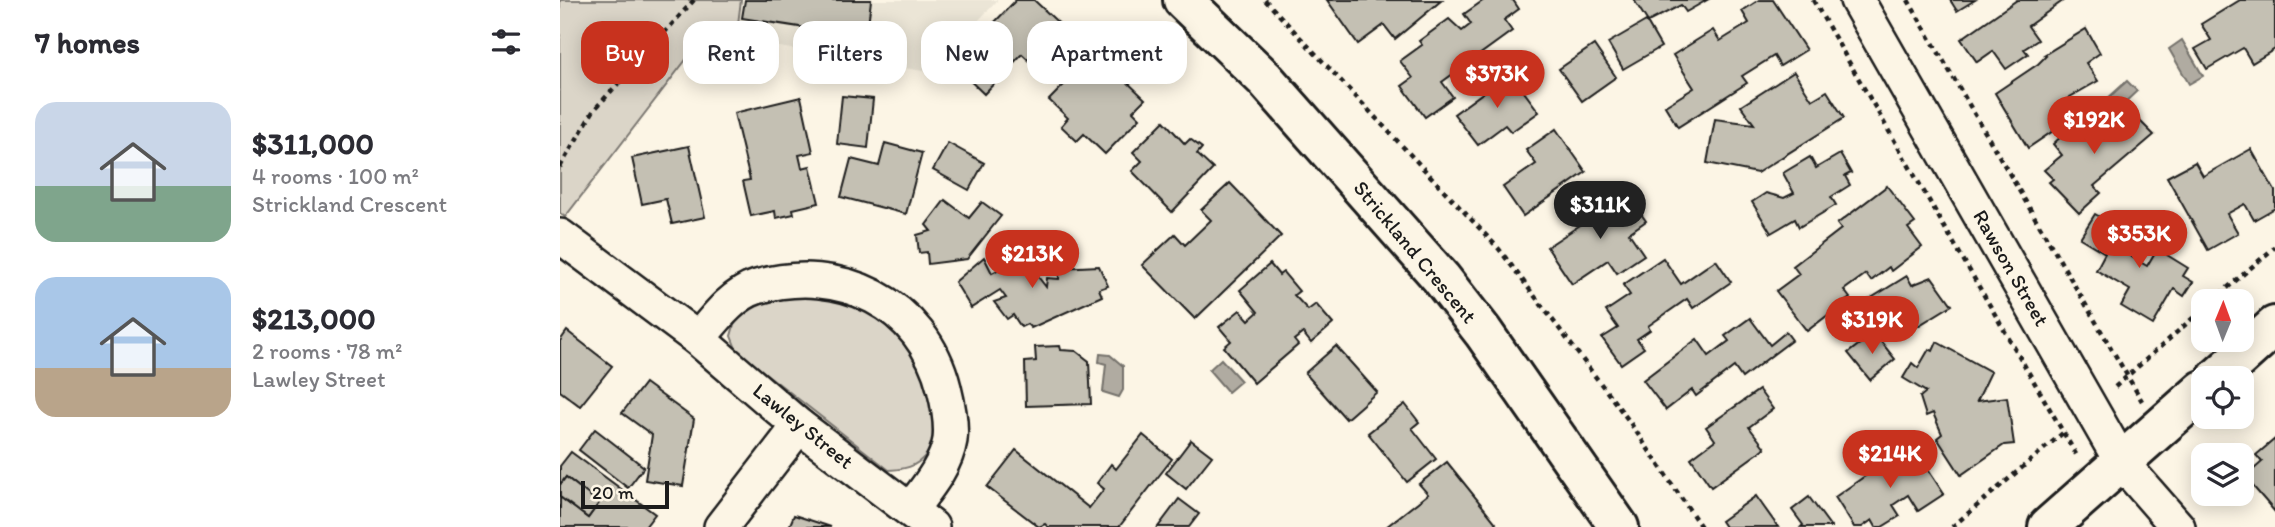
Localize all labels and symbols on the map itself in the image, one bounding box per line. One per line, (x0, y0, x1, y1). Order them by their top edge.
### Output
pin: $373K (1448, 50, 1546, 110)
pin: $192K (2045, 96, 2143, 156)
street label: Strickland Crescent (1349, 175, 1482, 328)
pin: $311K (1551, 182, 1649, 241)
street label: Rawson Street (1968, 205, 2055, 330)
pin: $353K (2090, 210, 2188, 270)
pin: $213K (983, 230, 1081, 290)
north arrow (2191, 289, 2254, 352)
pin: $319K (1823, 296, 1921, 356)
street label: Lawley Street (748, 377, 859, 474)
pin: $214K (1841, 430, 1939, 490)
scale bar (581, 478, 668, 510)

